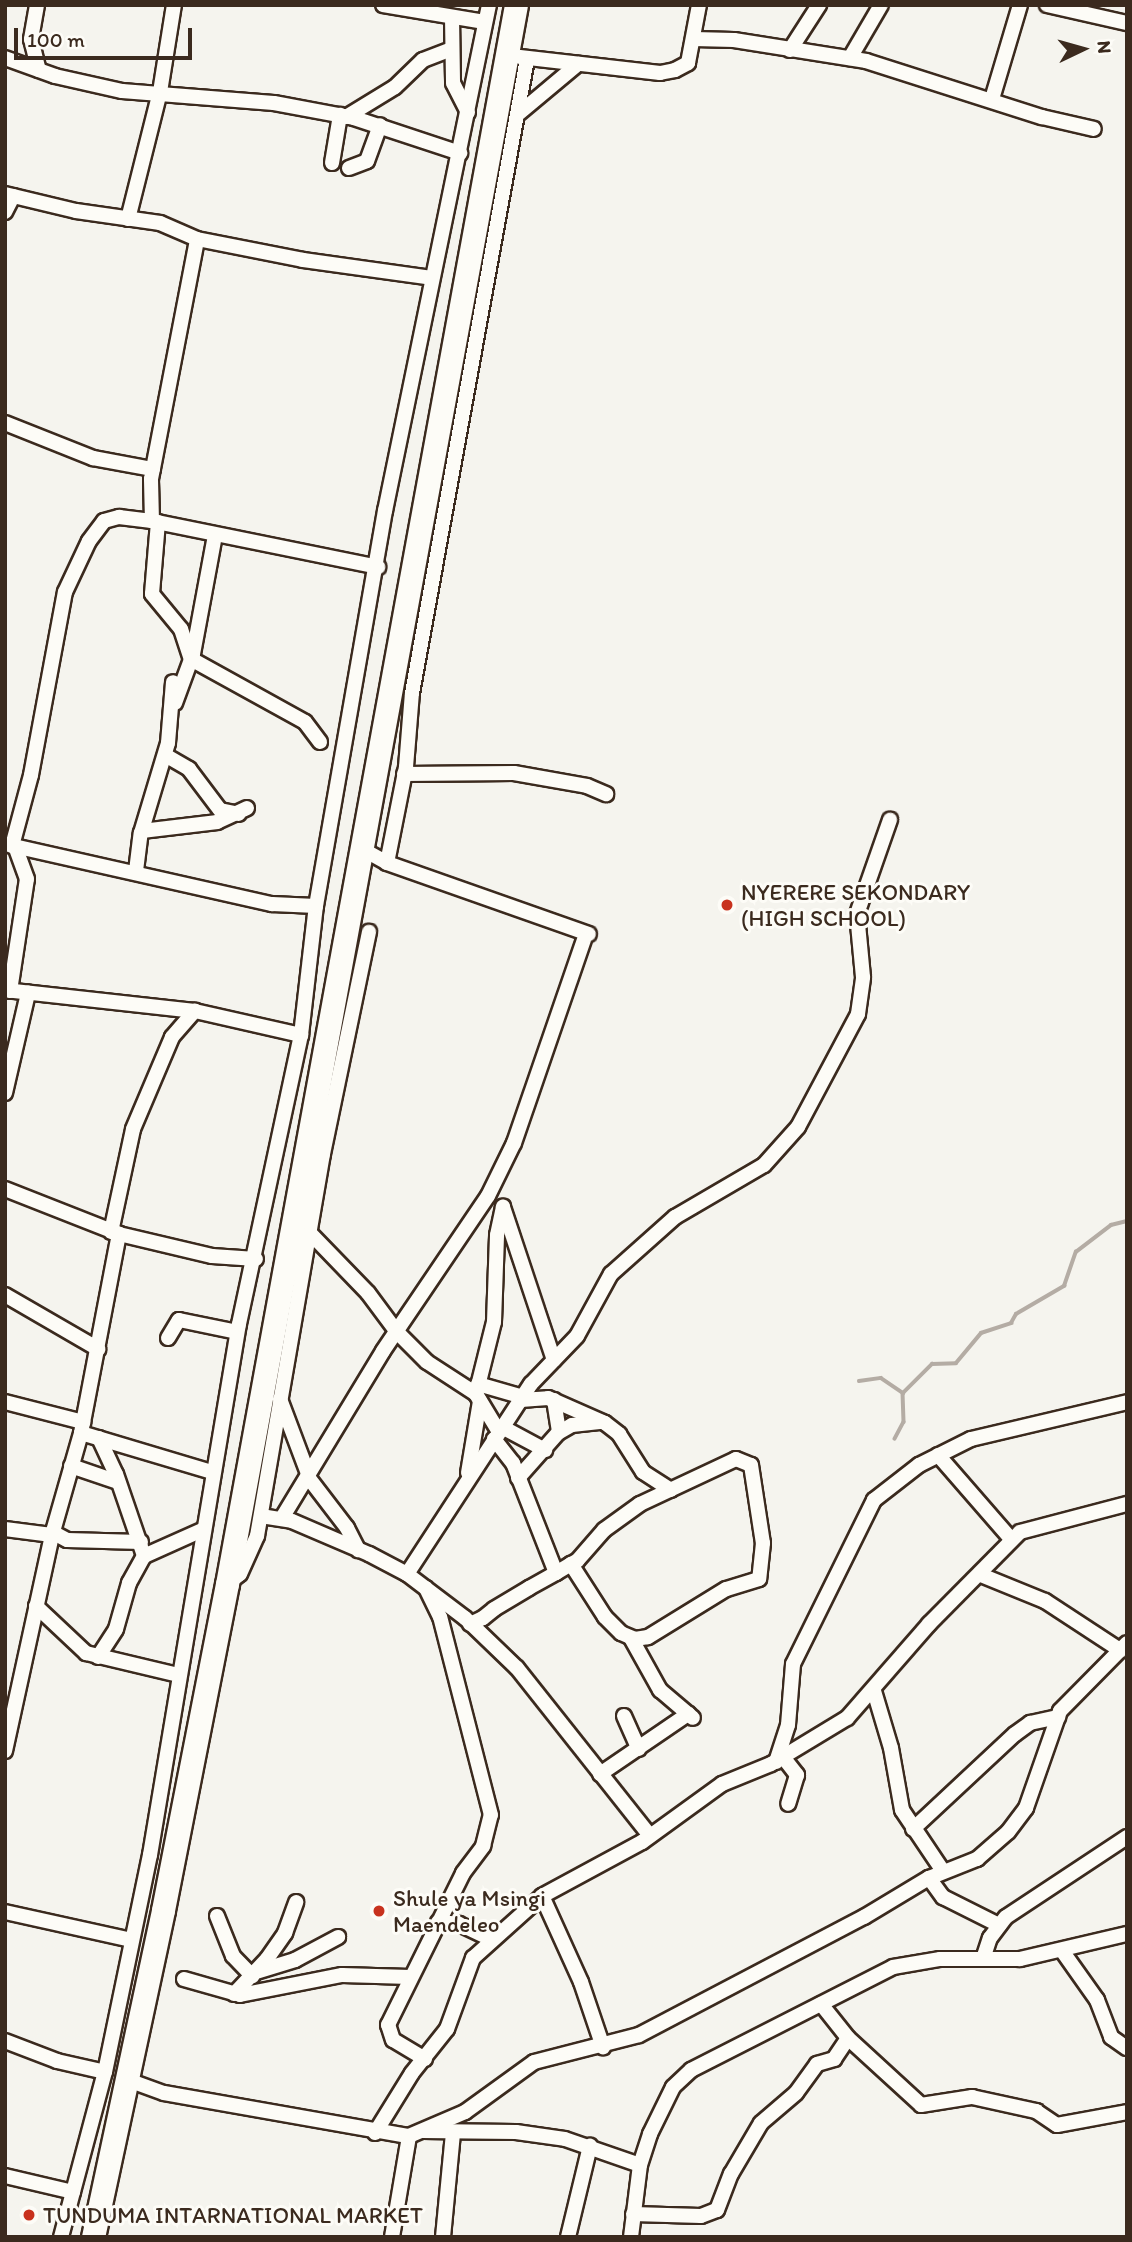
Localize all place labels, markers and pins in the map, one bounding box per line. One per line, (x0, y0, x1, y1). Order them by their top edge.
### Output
place label: NYERERE SEKONDARY (HIGH SCHOOL) (741, 878, 971, 932)
marker: NYERERE SEKONDARY (HIGH SCHOOL) (719, 897, 735, 913)
place label: Shule ya Msingi Maendeleo (393, 1884, 546, 1938)
marker: Shule ya Msingi Maendeleo (371, 1903, 387, 1919)
place label: TUNDUMA INTARNATIONAL MARKET (43, 2201, 424, 2229)
marker: TUNDUMA INTARNATIONAL MARKET (21, 2207, 37, 2223)

